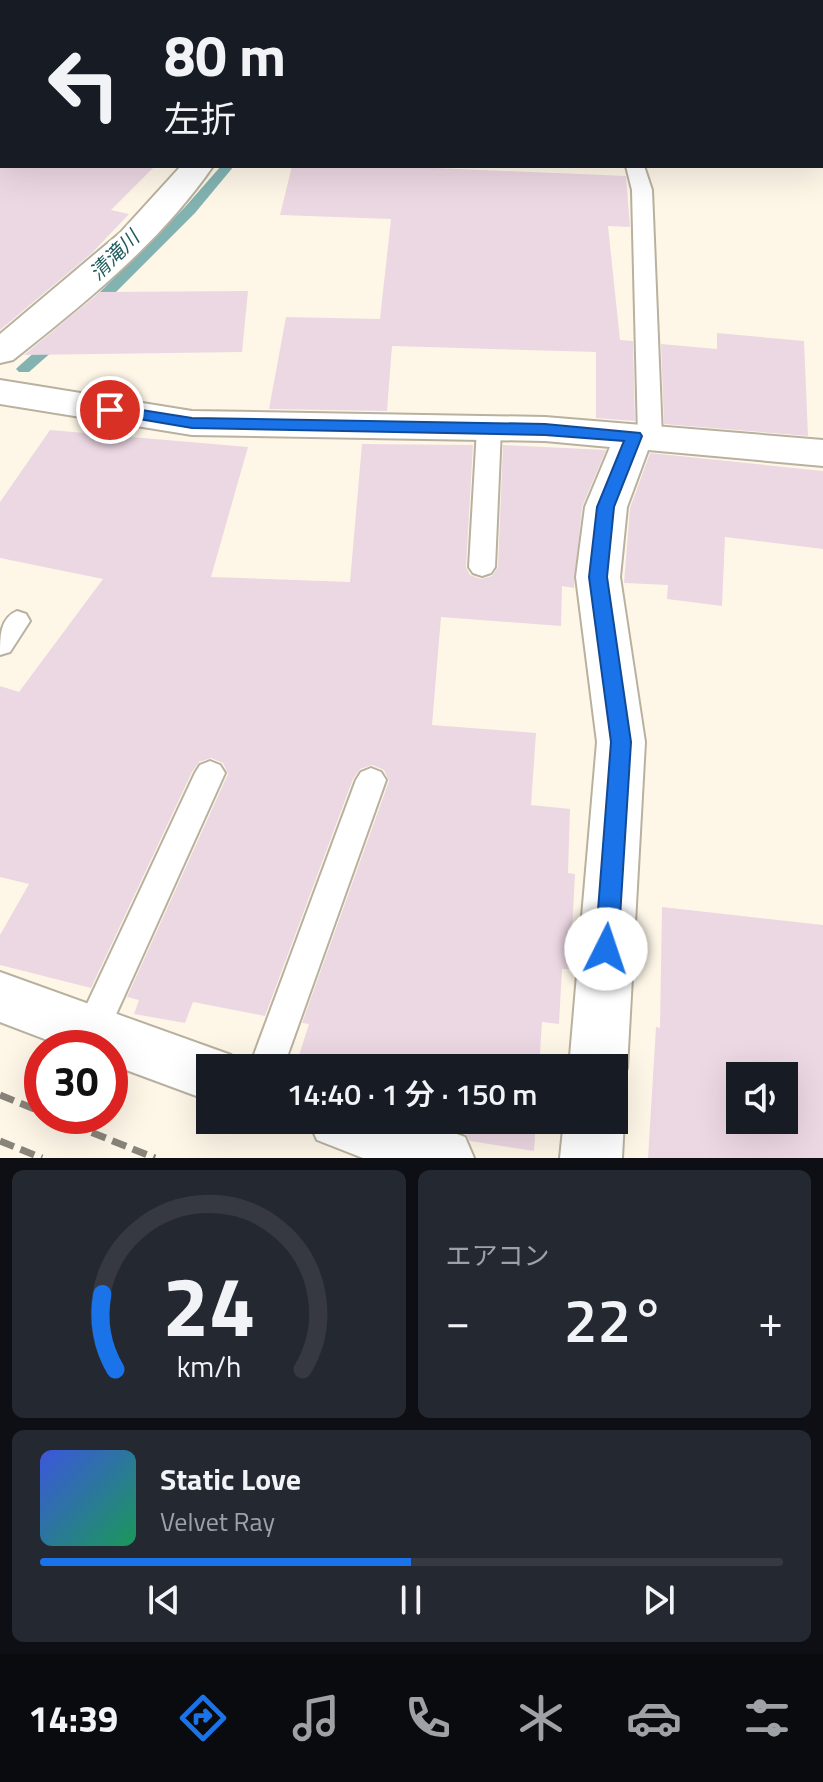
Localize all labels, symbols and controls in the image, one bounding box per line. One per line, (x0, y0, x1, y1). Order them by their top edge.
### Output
text: 80 m (164, 13, 286, 98)
icon: left (32, 32, 136, 136)
text: 左折 (164, 91, 236, 146)
water label: 清滝川 (82, 221, 148, 287)
pin (76, 376, 144, 444)
icon: arrive (88, 388, 132, 432)
position arrow (564, 907, 648, 991)
speed limit sign: 30 (24, 1030, 128, 1134)
map controls (726, 1062, 798, 1134)
button: sound (726, 1062, 798, 1134)
text: 14:40 · 1 分 · 150 m (287, 1071, 537, 1117)
text: エアコン (446, 1236, 550, 1275)
text: 24 (162, 1242, 255, 1368)
text: 22° (564, 1274, 665, 1365)
text: − (446, 1287, 470, 1354)
text: + (758, 1287, 783, 1354)
text: km/h (176, 1345, 241, 1388)
text: Static Love (160, 1456, 301, 1502)
text: Velvet Ray (160, 1502, 275, 1541)
icon: previous (142, 1578, 186, 1622)
icon: pause (389, 1578, 433, 1622)
icon: next (637, 1578, 681, 1622)
icon: directions (175, 1690, 231, 1746)
icon: music (288, 1690, 344, 1746)
icon: phone (400, 1690, 456, 1746)
icon: climate (513, 1690, 569, 1746)
icon: car (626, 1690, 682, 1746)
icon: filters (739, 1690, 795, 1746)
text: 14:39 (28, 1691, 118, 1746)

